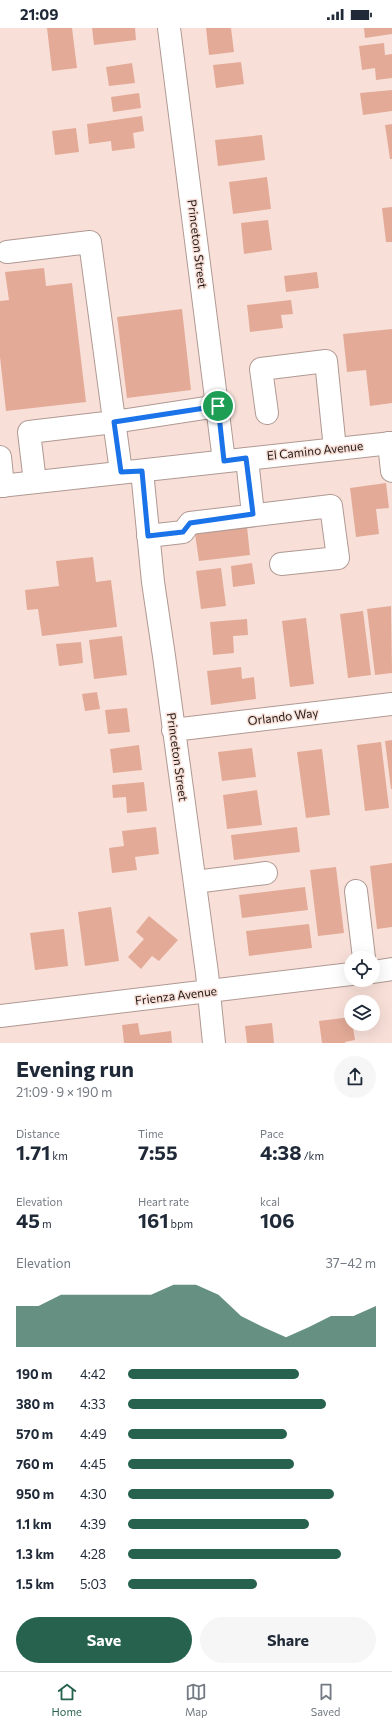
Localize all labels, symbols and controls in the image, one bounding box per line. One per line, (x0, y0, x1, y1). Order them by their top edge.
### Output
text: 21:09 (20, 5, 59, 23)
street label: Princeton Street (186, 199, 210, 289)
pin (201, 389, 235, 423)
icon: arrive (207, 395, 229, 417)
street label: El Camino Avenue (266, 438, 364, 462)
street label: Orlando Way (247, 705, 319, 727)
street label: Princeton Street (165, 712, 191, 802)
map controls (344, 951, 380, 1031)
button: locate (344, 951, 380, 987)
street label: Frienza Avenue (134, 983, 218, 1007)
button: layers (344, 995, 380, 1031)
text: Evening run (16, 1055, 134, 1082)
button: share (334, 1056, 376, 1098)
text: 21:09 · 9 × 190 m (16, 1084, 112, 1100)
text: Distance (16, 1127, 60, 1140)
text: Time (138, 1127, 163, 1140)
text: Pace (260, 1127, 284, 1140)
text: 1.71 (16, 1140, 50, 1164)
text: 7:55 (138, 1140, 178, 1164)
text: 4:38 (260, 1140, 302, 1164)
text: km (50, 1149, 68, 1162)
text: /km (302, 1149, 324, 1162)
text: Elevation (16, 1195, 62, 1208)
text: Heart rate (138, 1195, 189, 1208)
text: kcal (260, 1195, 280, 1208)
text: 45 (16, 1208, 40, 1232)
text: 161 (138, 1208, 168, 1232)
text: 106 (260, 1208, 295, 1232)
text: m (40, 1217, 52, 1230)
text: bpm (168, 1217, 193, 1230)
text: Elevation (16, 1255, 71, 1271)
text: 37–42 m (325, 1255, 376, 1271)
text: 190 m (16, 1366, 52, 1382)
text: 4:42 (80, 1366, 106, 1382)
text: 380 m (16, 1396, 54, 1412)
text: 4:33 (80, 1396, 106, 1412)
text: 570 m (16, 1426, 53, 1442)
text: 4:49 (80, 1426, 107, 1442)
text: 760 m (16, 1456, 54, 1472)
text: 4:45 (80, 1456, 106, 1472)
text: 950 m (16, 1486, 54, 1502)
text: 4:30 (80, 1486, 107, 1502)
text: 1.1 km (16, 1516, 52, 1532)
text: 4:39 (80, 1516, 106, 1532)
text: 1.3 km (16, 1546, 54, 1562)
text: 4:28 (80, 1546, 106, 1562)
text: 1.5 km (16, 1576, 54, 1592)
text: 5:03 (80, 1576, 106, 1592)
button: Save (16, 1617, 192, 1663)
button: Share (200, 1617, 376, 1663)
tab: Home (52, 1681, 82, 1718)
tab: Map (185, 1681, 208, 1718)
tab: Saved (311, 1681, 340, 1718)

